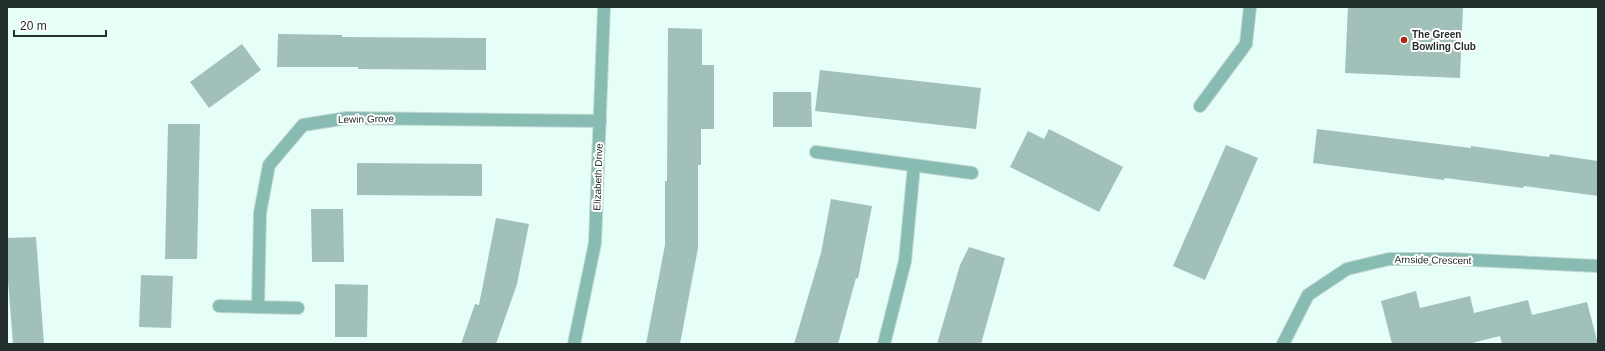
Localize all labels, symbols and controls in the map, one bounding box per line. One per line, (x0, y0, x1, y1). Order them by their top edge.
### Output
scale bar (14, 12, 106, 38)
text: 20 m (20, 19, 47, 33)
place label: The Green Bowling Club (1412, 29, 1476, 52)
marker: The Green Bowling Club (1399, 35, 1409, 45)
street label: Lewin Grove (338, 113, 395, 125)
street label: Elizabeth Drive (591, 143, 605, 211)
street label: Arnside Crescent (1395, 254, 1472, 266)

